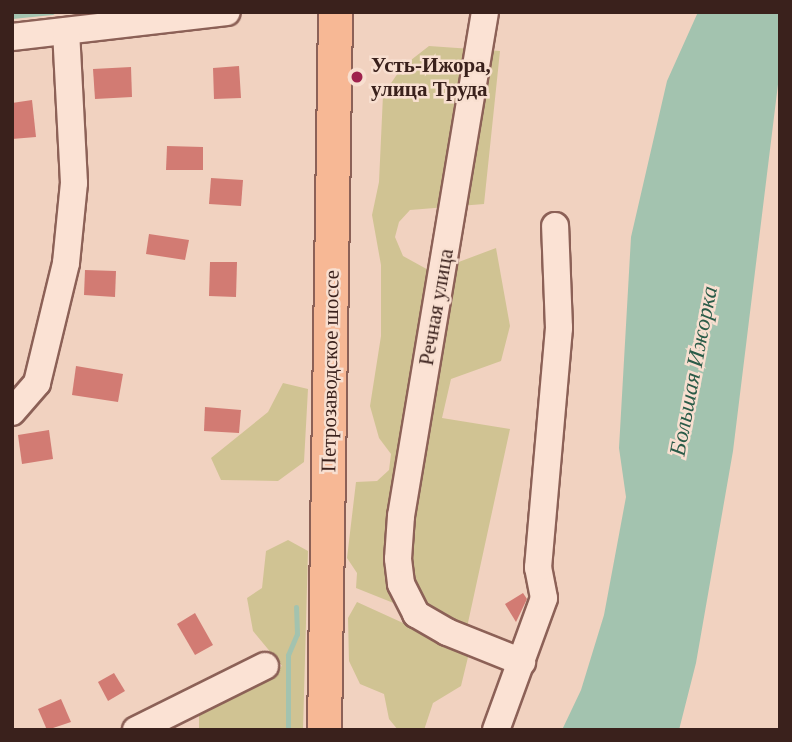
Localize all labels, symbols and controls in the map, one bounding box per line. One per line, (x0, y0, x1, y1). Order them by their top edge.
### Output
place label: Усть-Ижора, улица Труда (371, 52, 491, 102)
marker: Усть-Ижора, улица Труда (349, 69, 365, 85)
street label: Речная улица (413, 247, 459, 367)
street label: Петрозаводское шоссе (316, 270, 344, 472)
water label: Большая Ижорка (664, 284, 724, 458)

